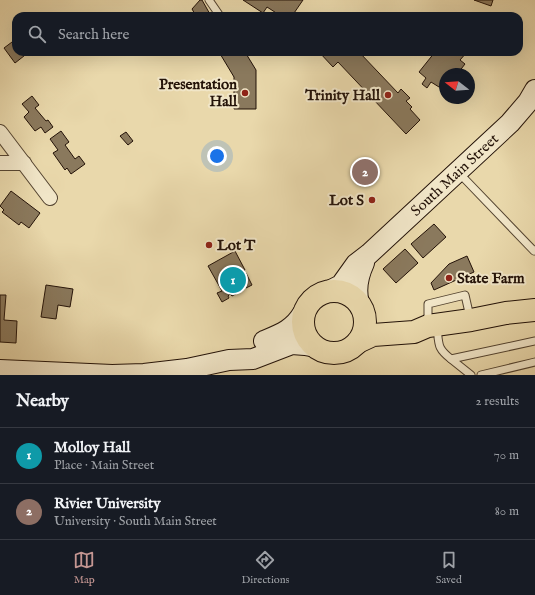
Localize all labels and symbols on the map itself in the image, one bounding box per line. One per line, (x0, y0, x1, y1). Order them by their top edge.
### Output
north arrow (439, 68, 475, 104)
place label: Presentation Hall (159, 75, 238, 111)
place label: Trinity Hall (304, 86, 381, 105)
marker: Presentation Hall (240, 88, 250, 98)
marker: Trinity Hall (383, 90, 393, 100)
street label: South Main Street (407, 130, 503, 220)
your location (207, 146, 227, 166)
pin: 2 (352, 157, 378, 187)
place label: Lot S (329, 191, 364, 210)
marker: Lot S (367, 195, 377, 205)
place label: Lot T (217, 236, 256, 255)
marker: Lot T (204, 240, 214, 250)
pin: 1 (220, 265, 246, 295)
place label: State Farm (457, 269, 525, 288)
marker: State Farm (444, 273, 454, 283)

